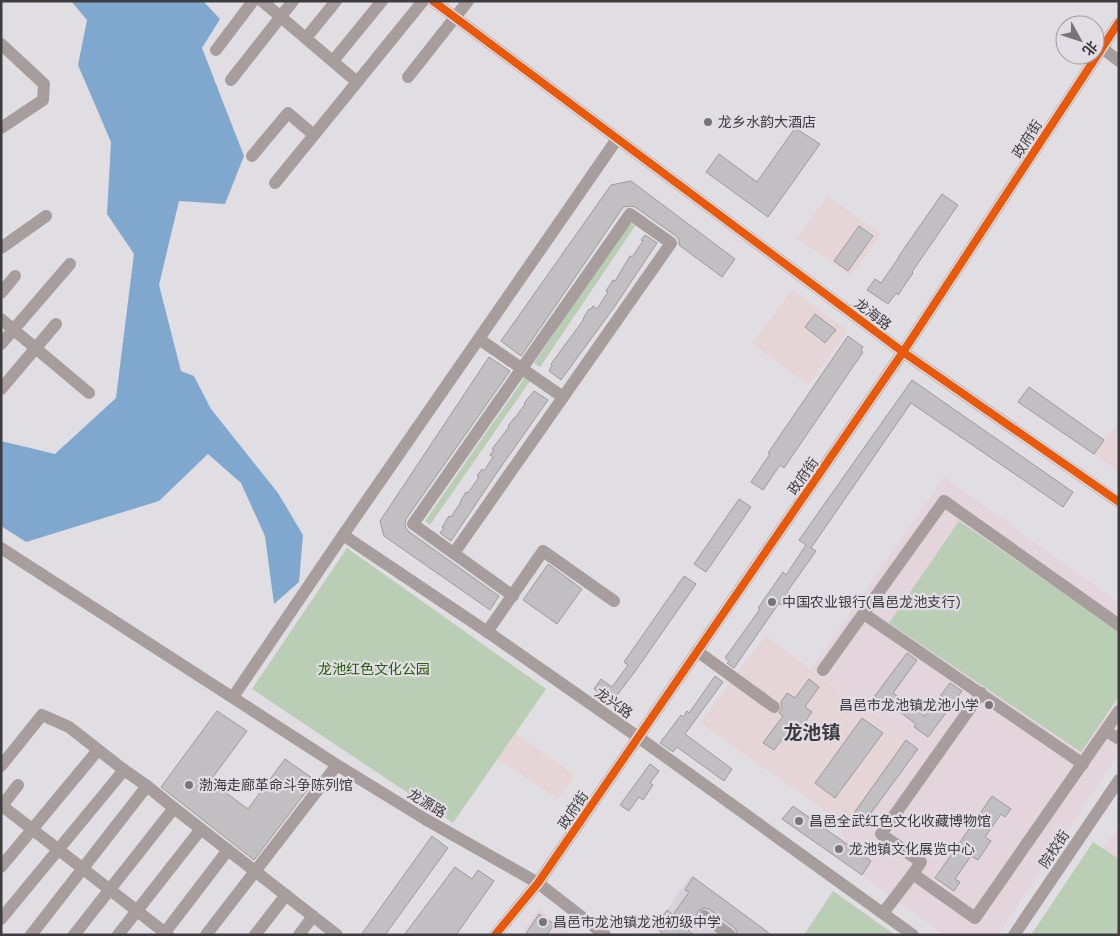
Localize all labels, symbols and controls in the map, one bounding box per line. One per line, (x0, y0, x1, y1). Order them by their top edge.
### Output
north arrow (1055, 15, 1105, 65)
text: 北 (1079, 37, 1101, 60)
place label: 龙乡水韵大酒店 (718, 113, 816, 131)
marker: 龙乡水韵大酒店 (702, 116, 714, 128)
street label: 政府街 (1008, 116, 1046, 162)
street label: 龙海路 (851, 294, 895, 334)
street label: 政府街 (784, 454, 822, 498)
place label: 中国农业银行(昌邑龙池支行) (782, 593, 960, 611)
marker: 中国农业银行(昌邑龙池支行) (766, 596, 778, 608)
park label: 龙池红色文化公园 (318, 660, 430, 678)
street label: 龙兴路 (592, 684, 636, 722)
place label: 昌邑市龙池镇龙池小学 (839, 696, 979, 714)
marker: 昌邑市龙池镇龙池小学 (983, 699, 995, 711)
district label: 龙池镇 (783, 720, 841, 745)
place label: 渤海走廊革命斗争陈列馆 (199, 776, 353, 794)
marker: 渤海走廊革命斗争陈列馆 (183, 779, 195, 791)
street label: 龙源路 (404, 784, 450, 822)
street label: 政府街 (554, 788, 592, 832)
place label: 昌邑全武红色文化收藏博物馆 (809, 812, 991, 830)
marker: 昌邑全武红色文化收藏博物馆 (793, 815, 805, 827)
street label: 院校街 (1035, 827, 1073, 871)
place label: 龙池镇文化展览中心 (849, 840, 975, 858)
marker: 龙池镇文化展览中心 (833, 843, 845, 855)
place label: 昌邑市龙池镇龙池初级中学 (553, 913, 721, 931)
marker: 昌邑市龙池镇龙池初级中学 (537, 916, 549, 928)

